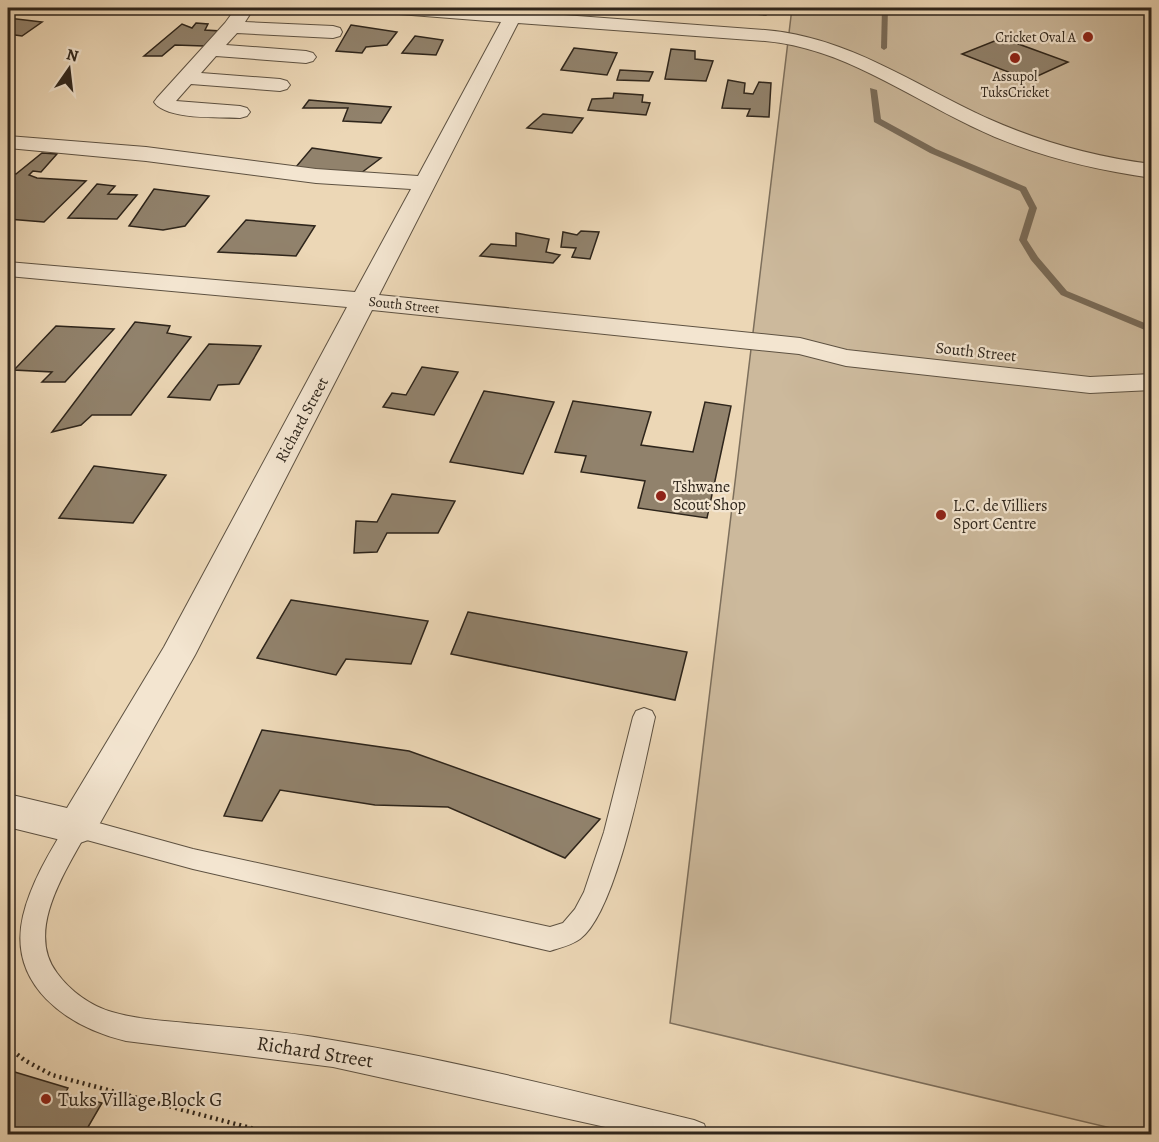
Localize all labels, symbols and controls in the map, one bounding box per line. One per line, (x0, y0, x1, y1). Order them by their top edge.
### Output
place label: Cricket Oval A (995, 28, 1077, 47)
marker: Cricket Oval A (1081, 30, 1095, 44)
north arrow (39, 39, 99, 99)
text: N (64, 43, 81, 68)
marker: Assupol TuksCricket (1008, 51, 1022, 65)
place label: Assupol TuksCricket (981, 67, 1050, 102)
street label: South Street (368, 292, 441, 318)
street label: South Street (935, 337, 1017, 367)
street label: Richard Street (270, 373, 334, 467)
place label: Tshwane Scout Shop (673, 476, 746, 516)
marker: Tshwane Scout Shop (654, 489, 668, 503)
place label: L.C. de Villiers Sport Centre (953, 495, 1048, 535)
marker: L.C. de Villiers Sport Centre (934, 508, 948, 522)
street label: Richard Street (255, 1029, 376, 1075)
place label: Tuks Village Block G (58, 1086, 223, 1113)
marker: Tuks Village Block G (39, 1092, 53, 1106)

